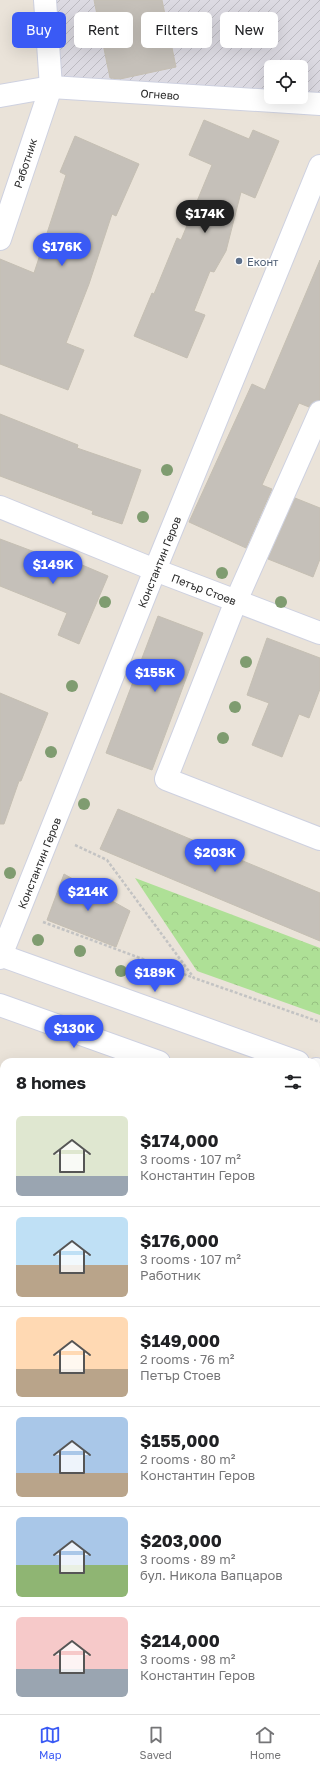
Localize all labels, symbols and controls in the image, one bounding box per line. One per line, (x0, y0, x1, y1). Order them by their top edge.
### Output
chip: Buy (12, 12, 66, 48)
chip: Rent (74, 12, 133, 48)
chip: Filters (141, 12, 212, 48)
chip: New (220, 12, 278, 48)
map controls (264, 60, 308, 104)
button: locate (264, 60, 308, 104)
street label: Огнево (140, 86, 180, 102)
street label: Работник (11, 136, 39, 190)
pin: $174K (177, 200, 233, 234)
text: $174K (185, 205, 225, 221)
pin: $176K (34, 233, 90, 267)
text: $176K (42, 238, 82, 254)
place label: Еконт (247, 255, 279, 268)
marker: Еконт (234, 256, 244, 266)
street label: Константин Геров (135, 514, 183, 610)
pin: $149K (25, 551, 81, 585)
text: $149K (32, 556, 74, 572)
street label: Петър Стоев (170, 571, 238, 607)
pin: $155K (127, 659, 183, 693)
text: $155K (135, 664, 175, 680)
street label: Константин Геров (15, 815, 63, 911)
pin: $203K (187, 839, 243, 873)
text: $203K (194, 844, 236, 860)
pin: $214K (60, 878, 116, 912)
text: $214K (68, 883, 108, 899)
pin: $189K (127, 959, 183, 993)
text: $189K (134, 964, 176, 980)
pin: $130K (46, 1015, 102, 1049)
text: $130K (53, 1020, 95, 1036)
icon: filters (282, 1071, 304, 1093)
text: 8 homes (16, 1072, 86, 1093)
text: $174,000 (140, 1130, 219, 1151)
icon: home (48, 1132, 96, 1180)
text: 3 rooms · 107 m² (140, 1151, 241, 1167)
text: Константин Геров (140, 1167, 255, 1183)
text: $176,000 (140, 1230, 219, 1251)
icon: home (48, 1233, 96, 1281)
text: 3 rooms · 107 m² (140, 1251, 241, 1267)
text: Работник (140, 1267, 201, 1283)
text: $149,000 (140, 1330, 220, 1351)
icon: home (48, 1333, 96, 1381)
text: 2 rooms · 76 m² (140, 1351, 234, 1367)
text: Петър Стоев (140, 1367, 221, 1383)
text: $155,000 (140, 1430, 219, 1451)
icon: home (48, 1433, 96, 1481)
text: 2 rooms · 80 m² (140, 1451, 236, 1467)
text: Константин Геров (140, 1467, 255, 1483)
text: $203,000 (140, 1530, 222, 1551)
icon: home (48, 1533, 96, 1581)
text: 3 rooms · 89 m² (140, 1551, 235, 1567)
text: бул. Никола Вапцаров (140, 1567, 283, 1583)
text: $214,000 (140, 1630, 220, 1651)
icon: home (48, 1633, 96, 1681)
text: 3 rooms · 98 m² (140, 1651, 235, 1667)
text: Константин Геров (140, 1667, 255, 1683)
tab: Map (39, 1724, 62, 1761)
tab: Saved (140, 1724, 172, 1761)
tab: Home (250, 1724, 281, 1761)

